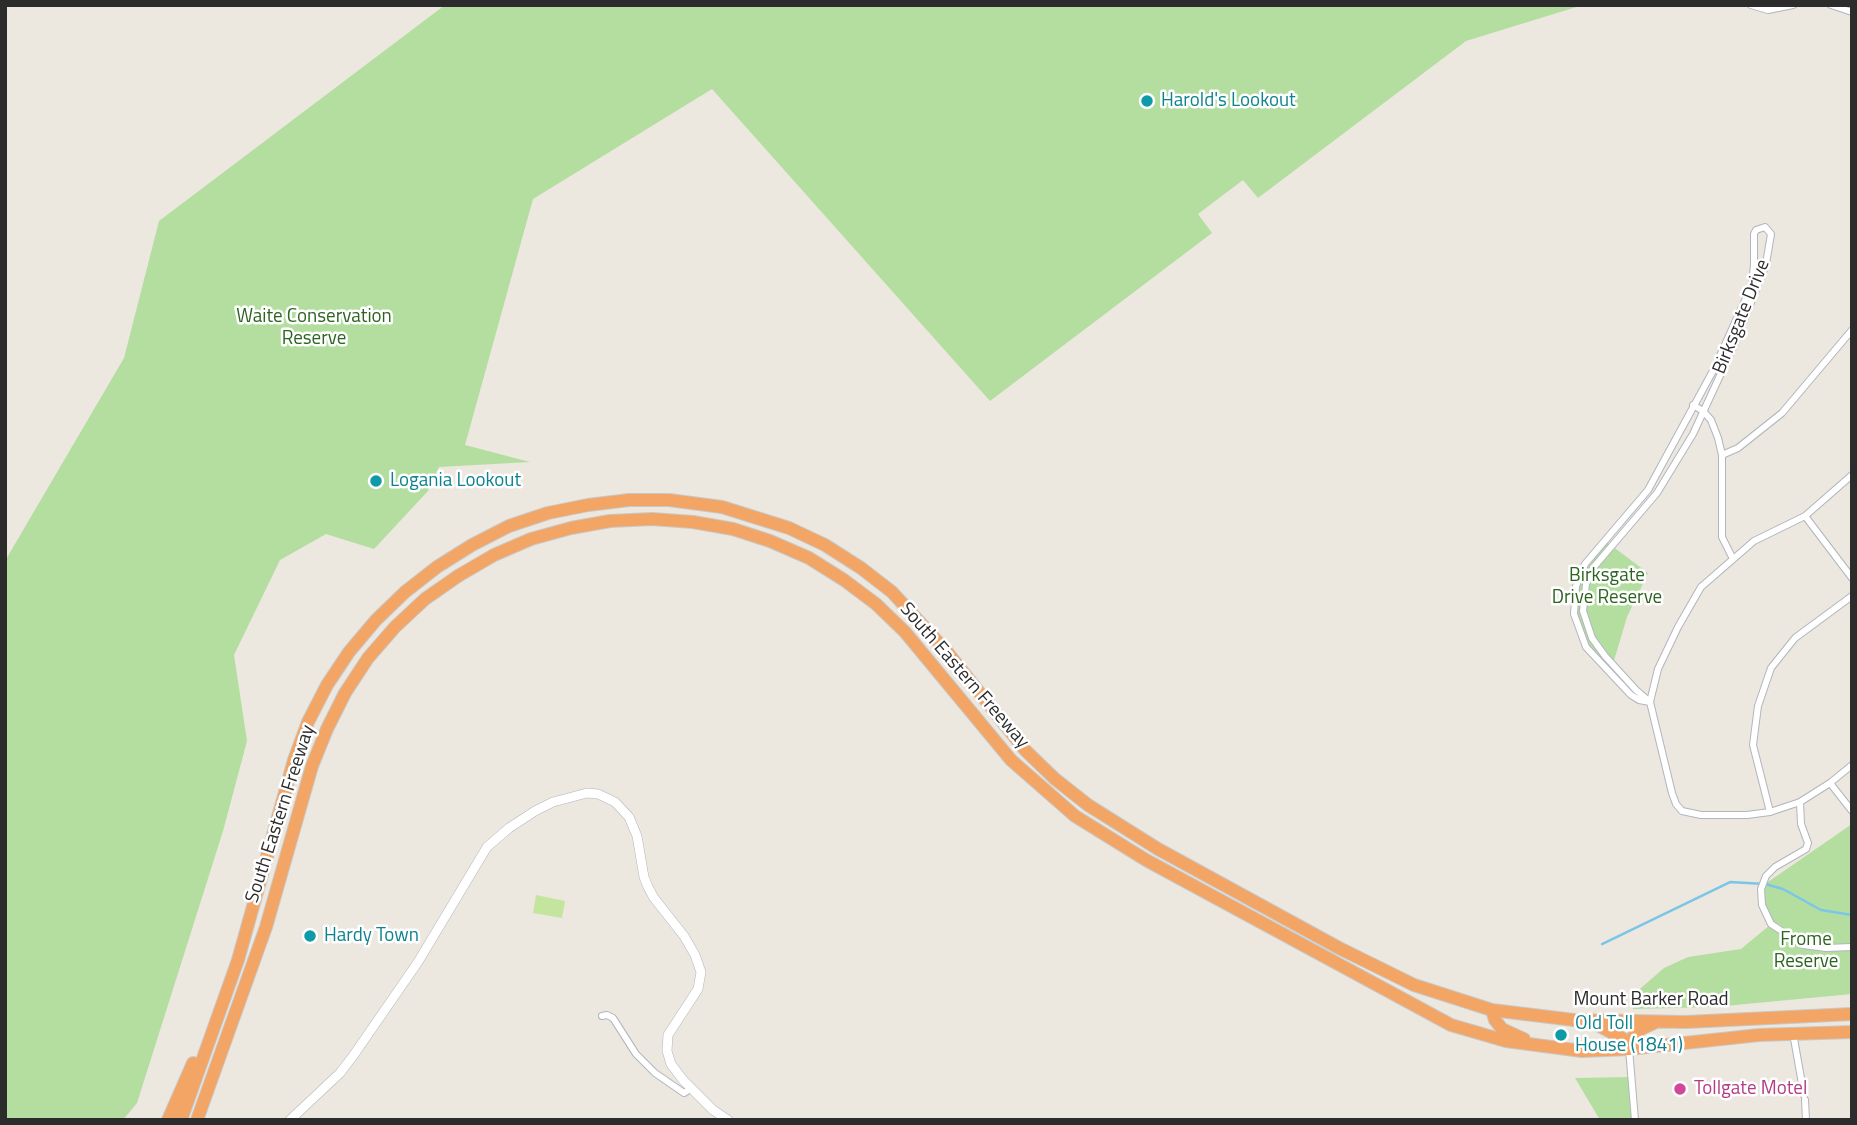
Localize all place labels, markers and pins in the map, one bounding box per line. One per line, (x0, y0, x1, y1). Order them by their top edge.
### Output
place label: Harold's Lookout (1161, 90, 1296, 112)
marker: Harold's Lookout (1139, 93, 1155, 109)
place label: Logania Lookout (390, 470, 521, 492)
marker: Logania Lookout (368, 473, 384, 489)
place label: Hardy Town (324, 925, 419, 947)
marker: Hardy Town (302, 928, 318, 944)
place label: Old Toll House (1841) (1575, 1013, 1683, 1057)
marker: Old Toll House (1841) (1553, 1027, 1569, 1043)
place label: Tollgate Motel (1694, 1078, 1807, 1100)
marker: Tollgate Motel (1672, 1081, 1688, 1097)

